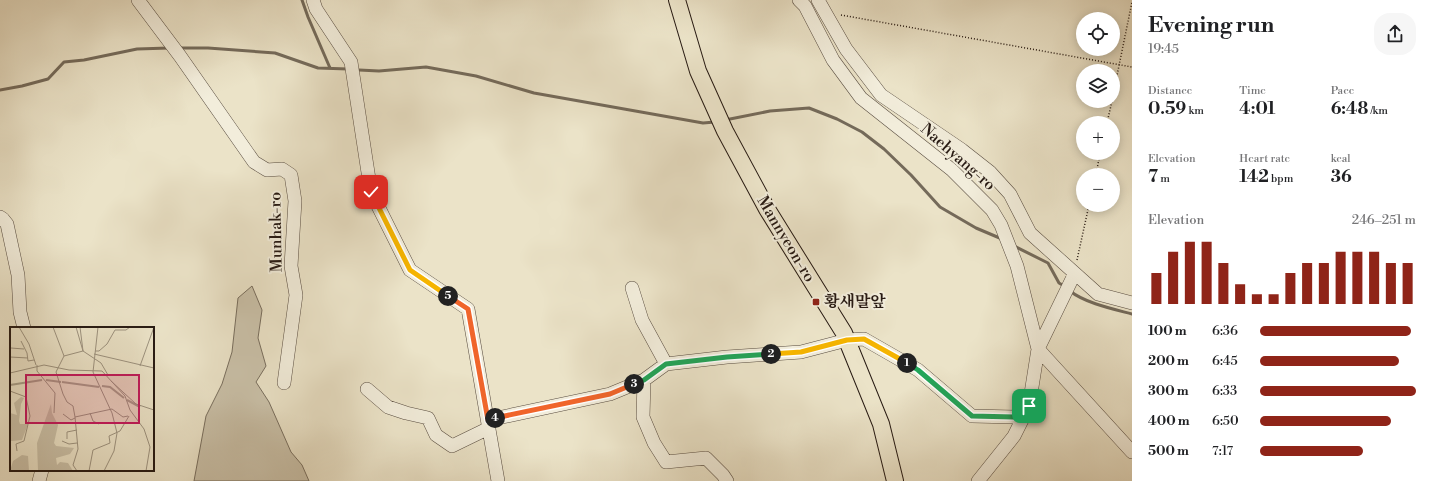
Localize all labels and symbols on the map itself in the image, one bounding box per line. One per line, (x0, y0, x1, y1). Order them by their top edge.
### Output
street label: Naehyang-ro (916, 119, 1000, 195)
pin (354, 175, 388, 209)
street label: Munhak-ro (265, 192, 287, 272)
street label: Mannyeon-ro (752, 192, 820, 286)
pin: 5 (438, 286, 458, 306)
place label: 황새말앞 (824, 292, 886, 312)
marker: 황새말앞 (811, 297, 821, 307)
inset map (10, 327, 154, 471)
pin: 2 (761, 344, 781, 364)
pin: 1 (897, 353, 917, 373)
pin: 3 (624, 374, 644, 394)
pin (1012, 389, 1046, 423)
pin: 4 (485, 408, 505, 428)

